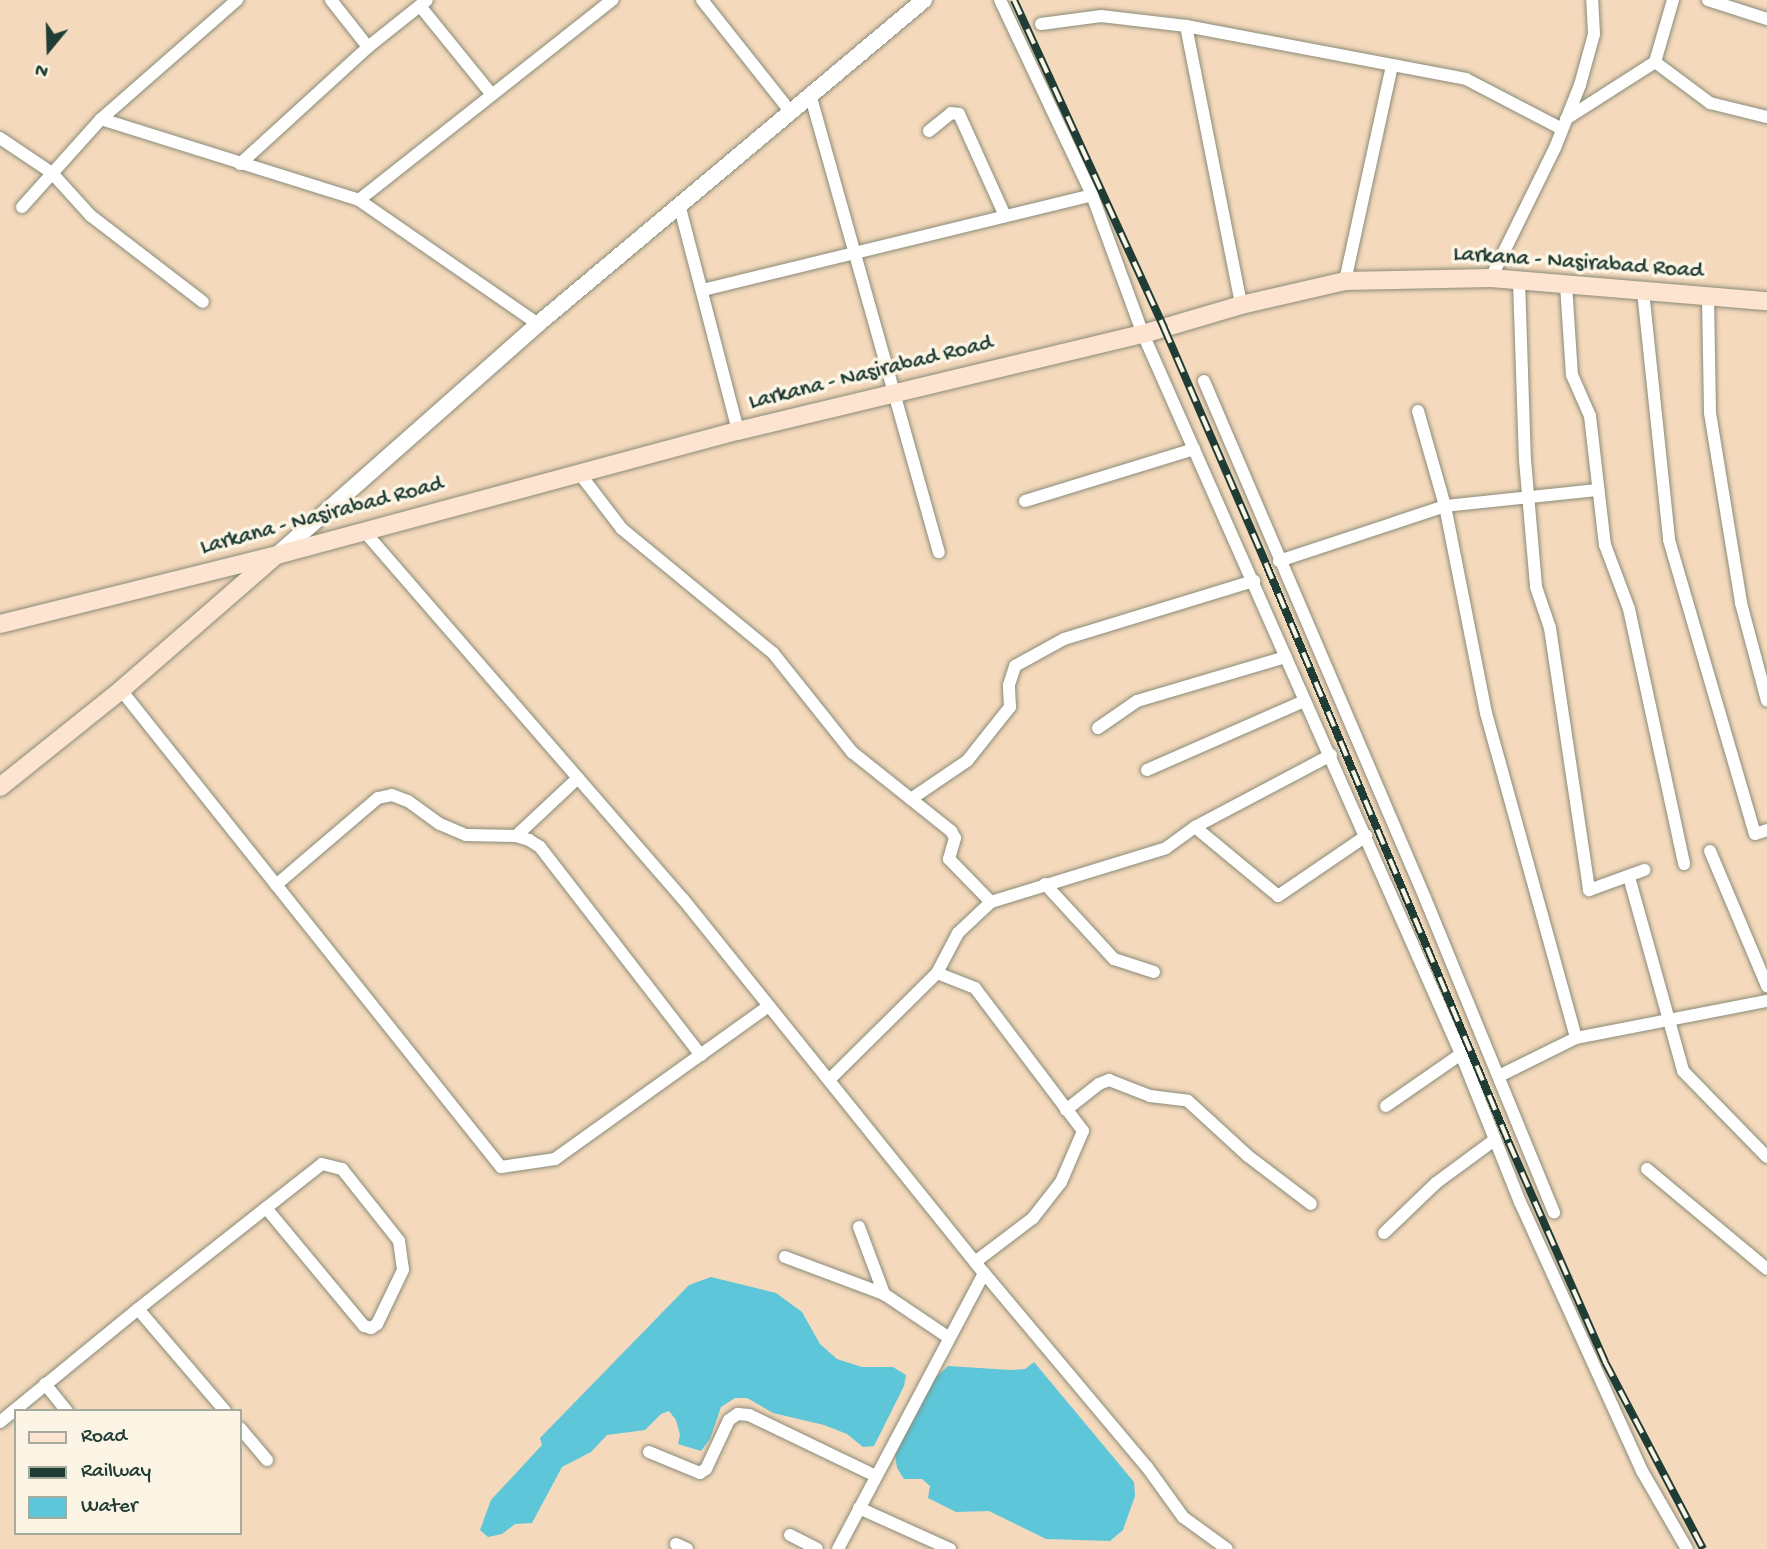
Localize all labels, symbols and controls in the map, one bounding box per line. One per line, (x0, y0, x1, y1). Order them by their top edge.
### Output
north arrow (14, 14, 84, 84)
text: N (32, 56, 52, 82)
street label: Larkana - Nasirabad Road (1452, 242, 1704, 286)
street label: Larkana - Nasirabad Road (746, 330, 996, 418)
street label: Larkana - Nasirabad Road (198, 471, 446, 563)
legend (14, 1409, 242, 1535)
text: Road (81, 1425, 127, 1450)
text: Railway (81, 1460, 151, 1485)
text: Water (81, 1495, 137, 1520)

